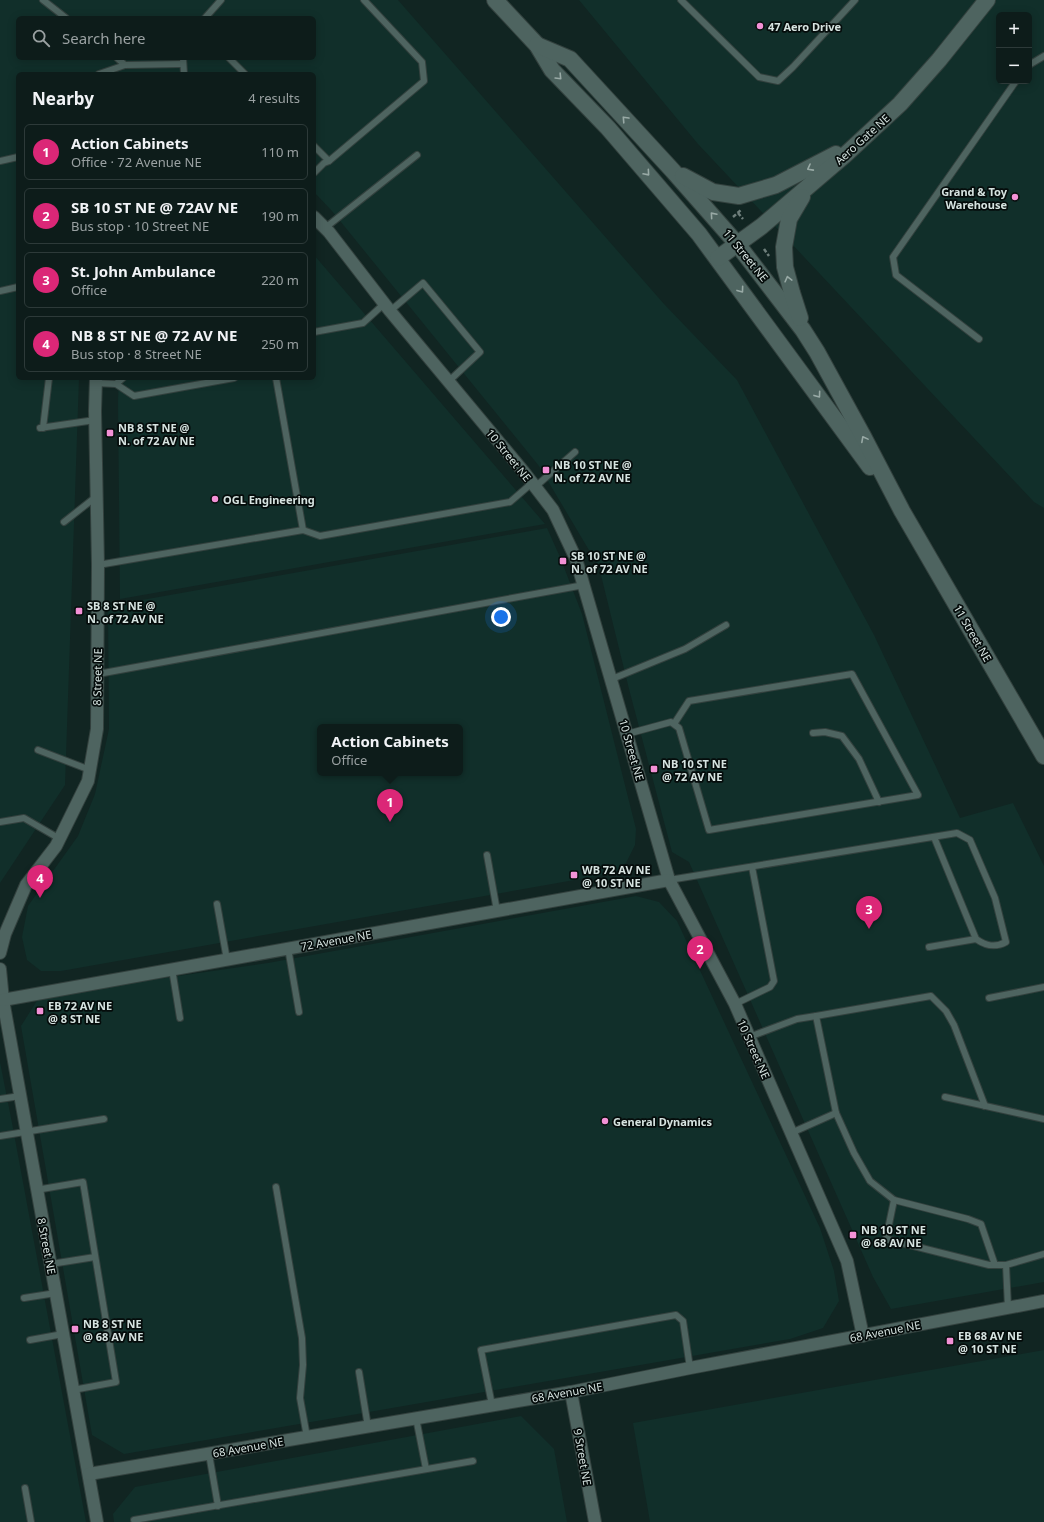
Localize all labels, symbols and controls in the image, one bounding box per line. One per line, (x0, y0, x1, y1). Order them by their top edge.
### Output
map controls (996, 12, 1032, 84)
button: + (996, 12, 1032, 48)
search box (16, 16, 316, 60)
place label: 47 Aero Drive (768, 19, 842, 34)
marker: 47 Aero Drive (755, 21, 765, 31)
icon: search (30, 27, 52, 49)
text: Search here (62, 28, 145, 48)
button: − (996, 48, 1032, 84)
one-way arrow (554, 72, 562, 80)
text: Nearby (32, 87, 94, 110)
text: 4 results (248, 89, 300, 107)
street label: Aero Gate NE (831, 110, 893, 168)
one-way arrow (623, 116, 630, 124)
text: Action Cabinets (71, 133, 188, 153)
text: 1 (42, 143, 50, 161)
text: 110 m (261, 143, 299, 161)
text: Office · 72 Avenue NE (71, 153, 202, 171)
one-way arrow (807, 163, 814, 170)
one-way arrow (643, 168, 650, 175)
place label: Grand & Toy Warehouse (941, 184, 1008, 212)
marker: Grand & Toy Warehouse (1010, 192, 1020, 202)
text: SB 10 ST NE @ 72AV NE (71, 197, 238, 217)
text: 2 (42, 207, 50, 225)
text: 190 m (261, 207, 299, 225)
one-way arrow (710, 213, 717, 220)
text: Bus stop · 10 Street NE (71, 217, 209, 235)
street label: 11 Street NE (720, 226, 772, 284)
text: St. John Ambulance (71, 261, 216, 281)
text: 3 (42, 271, 50, 289)
text: 220 m (261, 271, 299, 289)
one-way arrow (785, 276, 793, 282)
text: Office (71, 281, 107, 299)
one-way arrow (736, 286, 744, 293)
text: NB 8 ST NE @ 72 AV NE (71, 325, 237, 345)
text: 4 (42, 335, 50, 353)
text: 250 m (261, 335, 299, 353)
text: Bus stop · 8 Street NE (71, 345, 202, 363)
one-way arrow (813, 391, 821, 398)
place label: NB 8 ST NE @ N. of 72 AV NE (118, 420, 195, 448)
street label: 10 Street NE (483, 426, 535, 484)
marker: NB 8 ST NE @ N. of 72 AV NE (105, 428, 115, 438)
one-way arrow (862, 435, 869, 443)
place label: NB 10 ST NE @ N. of 72 AV NE (554, 457, 632, 485)
marker: NB 10 ST NE @ N. of 72 AV NE (541, 465, 551, 475)
place label: OGL Engineering (223, 492, 315, 507)
marker: OGL Engineering (210, 494, 220, 504)
place label: SB 10 ST NE @ N. of 72 AV NE (571, 548, 648, 576)
marker: SB 10 ST NE @ N. of 72 AV NE (558, 556, 568, 566)
place label: SB 8 ST NE @ N. of 72 AV NE (87, 598, 164, 626)
street label: 11 Street NE (951, 602, 995, 664)
marker: SB 8 ST NE @ N. of 72 AV NE (74, 606, 84, 616)
your location (491, 607, 511, 627)
street label: 8 Street NE (89, 648, 105, 706)
street label: 10 Street NE (616, 717, 648, 783)
popup (317, 724, 463, 776)
text: Action Cabinets (331, 731, 449, 751)
text: Office (331, 751, 367, 769)
place label: NB 10 ST NE @ 72 AV NE (662, 756, 727, 784)
marker: NB 10 ST NE @ 72 AV NE (649, 764, 659, 774)
pin: 1 (377, 789, 403, 822)
place label: WB 72 AV NE @ 10 ST NE (582, 862, 651, 890)
pin: 4 (27, 865, 53, 898)
marker: WB 72 AV NE @ 10 ST NE (569, 870, 579, 880)
pin: 3 (856, 896, 882, 929)
street label: 72 Avenue NE (300, 926, 372, 954)
pin: 2 (687, 936, 713, 969)
place label: EB 72 AV NE @ 8 ST NE (48, 998, 112, 1026)
marker: EB 72 AV NE @ 8 ST NE (35, 1006, 45, 1016)
street label: 10 Street NE (734, 1017, 774, 1081)
place label: General Dynamics (613, 1114, 712, 1129)
marker: General Dynamics (600, 1116, 610, 1126)
street label: 8 Street NE (34, 1216, 60, 1276)
place label: NB 10 ST NE @ 68 AV NE (861, 1222, 926, 1250)
marker: NB 10 ST NE @ 68 AV NE (848, 1230, 858, 1240)
place label: NB 8 ST NE @ 68 AV NE (83, 1316, 143, 1344)
street label: 68 Avenue NE (849, 1317, 921, 1345)
marker: NB 8 ST NE @ 68 AV NE (70, 1324, 80, 1334)
place label: EB 68 AV NE @ 10 ST NE (958, 1328, 1022, 1356)
marker: EB 68 AV NE @ 10 ST NE (945, 1336, 955, 1346)
street label: 68 Avenue NE (531, 1378, 603, 1406)
street label: 9 Street NE (571, 1428, 595, 1486)
street label: 68 Avenue NE (212, 1433, 284, 1461)

